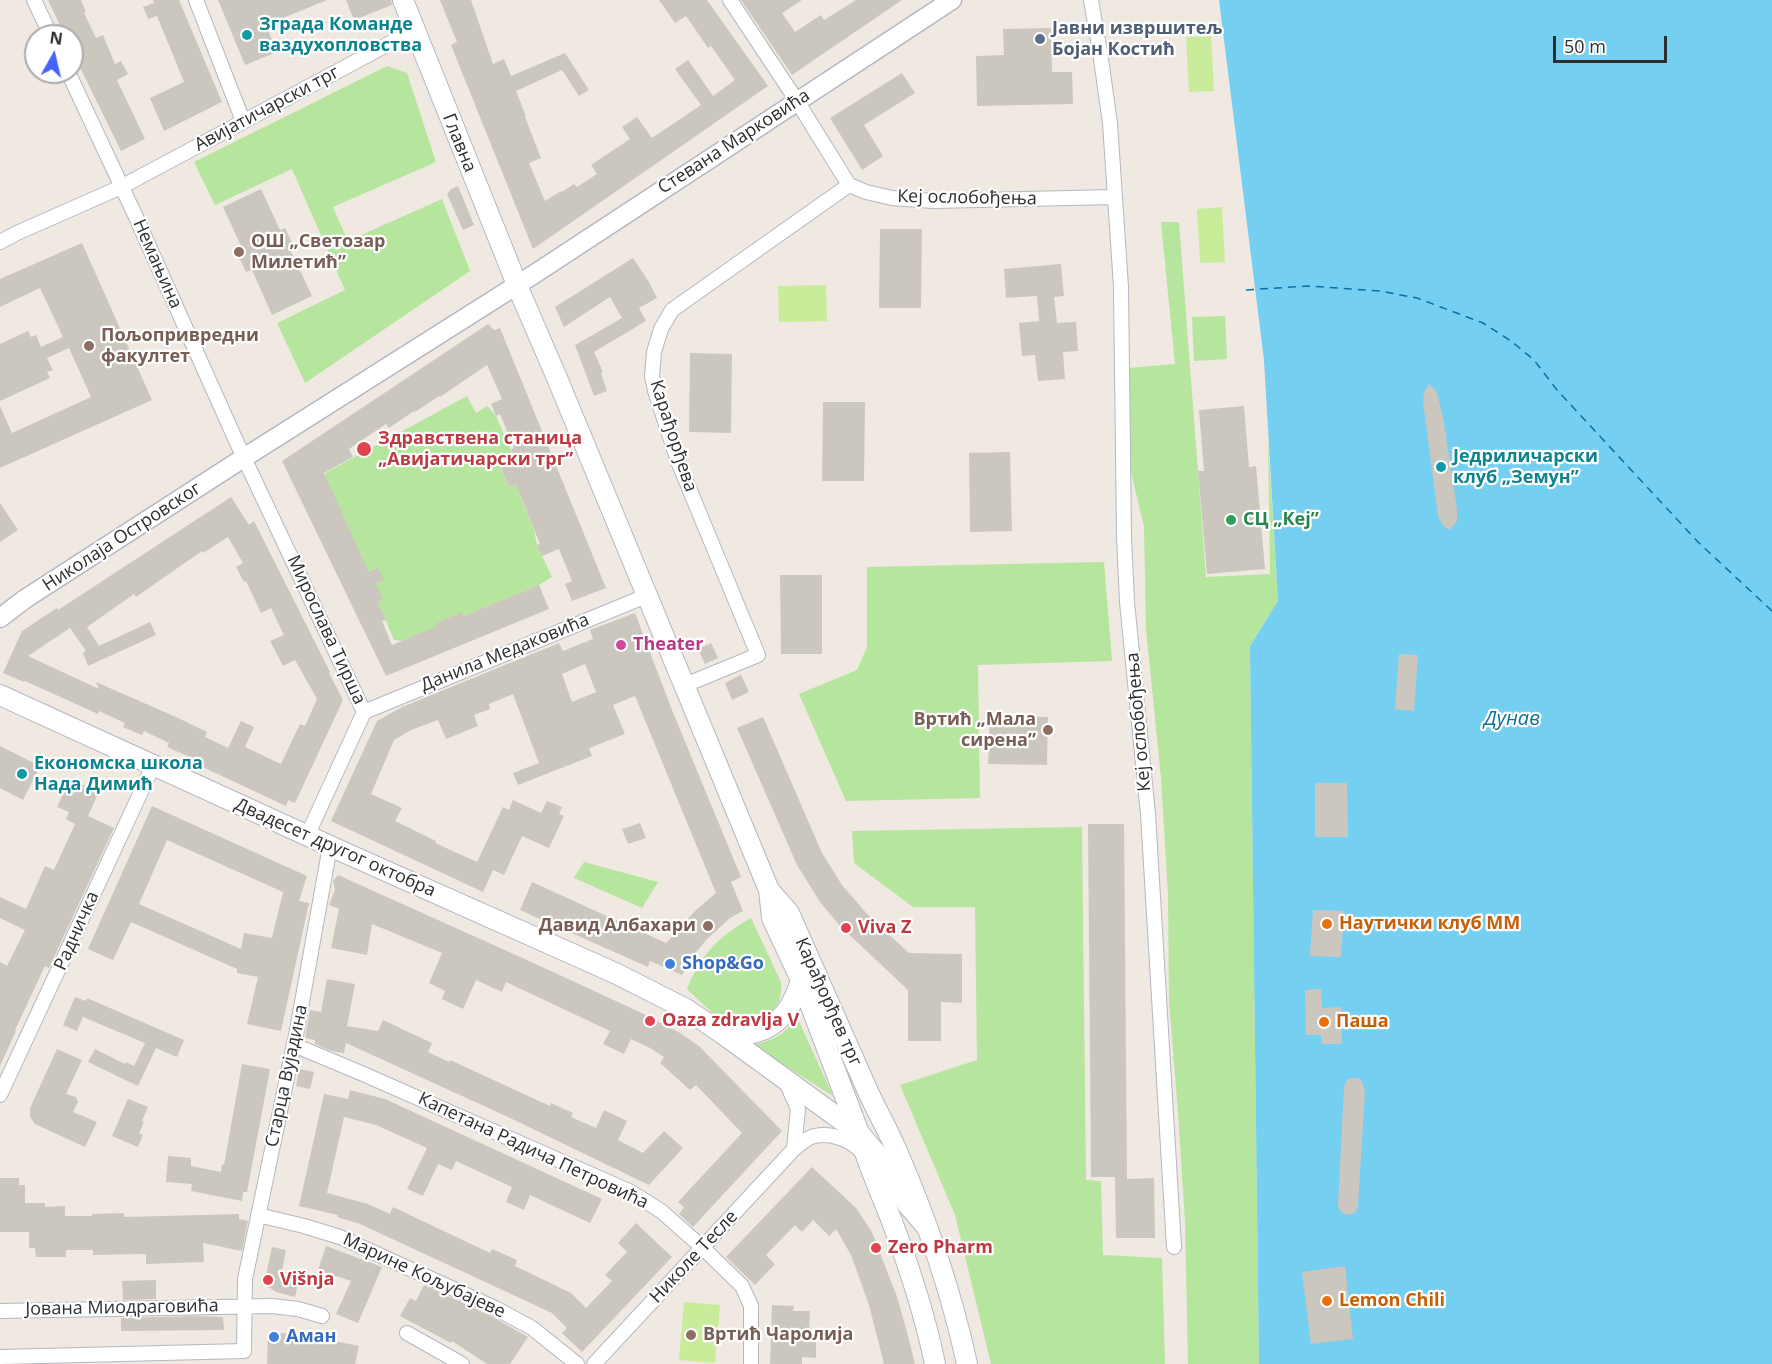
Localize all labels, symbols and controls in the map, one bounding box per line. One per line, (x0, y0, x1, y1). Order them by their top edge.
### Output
place label: Зграда Команде ваздухопловства (259, 14, 422, 57)
place label: Јавни извршитељ Бојан Костић (1052, 18, 1222, 60)
north arrow (24, 24, 84, 84)
scale bar (1556, 24, 1670, 62)
text: N (48, 26, 64, 50)
marker: Зграда Команде ваздухопловства (240, 28, 254, 42)
marker: Јавни извршитељ Бојан Костић (1033, 32, 1047, 46)
text: 50 m (1564, 34, 1606, 58)
street label: Авијатичарски трг (191, 62, 343, 156)
street label: Стевана Марковића (654, 85, 814, 199)
street label: Главна (437, 110, 481, 176)
street label: Кеј ослобођења (897, 186, 1037, 210)
street label: Немањина (128, 216, 186, 312)
place label: ОШ „Светозар Милетић” (251, 231, 385, 274)
marker: ОШ „Светозар Милетић” (232, 245, 246, 259)
place label: Пољопривредни факултет (101, 325, 259, 368)
marker: Пољопривредни факултет (82, 339, 96, 353)
street label: Карађорђева (645, 377, 701, 495)
place label: Здравствена станица „Авијатичарски трг” (378, 428, 582, 470)
marker: Здравствена станица „Авијатичарски трг” (355, 440, 373, 458)
place label: Једриличарски клуб „Земун” (1453, 446, 1598, 488)
marker: Једриличарски клуб „Земун” (1434, 460, 1448, 474)
street label: Николаја Островског (39, 478, 205, 596)
place label: СЦ „Кеј” (1243, 509, 1319, 531)
marker: СЦ „Кеј” (1224, 513, 1238, 527)
street label: Мирослава Тирша (282, 552, 370, 708)
street label: Данила Медаковића (418, 609, 592, 697)
place label: Theater (633, 634, 703, 656)
marker: Theater (614, 638, 628, 652)
street label: Кеј ослобођења (1122, 652, 1156, 792)
water label: Дунав (1484, 707, 1540, 731)
place label: Вртић „Мала сирена” (914, 709, 1036, 752)
marker: Вртић „Мала сирена” (1041, 723, 1055, 737)
place label: Економска школа Нада Димић (34, 753, 203, 795)
marker: Економска школа Нада Димић (15, 767, 29, 781)
street label: Двадесет другог октобра (231, 794, 439, 902)
street label: Радничка (50, 888, 104, 974)
place label: Наутички клуб ММ (1339, 913, 1520, 935)
place label: Давид Албахари (539, 915, 696, 937)
place label: Viva Z (858, 917, 911, 939)
marker: Наутички клуб ММ (1320, 917, 1334, 931)
marker: Давид Албахари (701, 919, 715, 933)
marker: Viva Z (839, 921, 853, 935)
street label: Карађорђев трг (790, 934, 866, 1070)
place label: Shop&Go (682, 953, 764, 975)
marker: Shop&Go (663, 957, 677, 971)
street label: Старца Вујадина (261, 1003, 313, 1149)
place label: Oaza zdravlja V (662, 1010, 799, 1032)
place label: Паша (1336, 1011, 1389, 1033)
marker: Oaza zdravlja V (643, 1014, 657, 1028)
marker: Паша (1317, 1015, 1331, 1029)
street label: Капетана Радича Петровића (415, 1088, 651, 1214)
street label: Николе Тесле (646, 1206, 742, 1308)
street label: Марине Кољубајеве (339, 1229, 509, 1323)
place label: Zero Pharm (888, 1237, 993, 1259)
marker: Zero Pharm (869, 1241, 883, 1255)
place label: Višnja (280, 1269, 334, 1291)
marker: Višnja (261, 1273, 275, 1287)
place label: Lemon Chili (1339, 1290, 1445, 1312)
marker: Lemon Chili (1320, 1294, 1334, 1308)
street label: Јована Миодраговића (25, 1296, 219, 1320)
place label: Вртић Чаролија (703, 1324, 853, 1346)
place label: Аман (286, 1326, 336, 1348)
marker: Вртић Чаролија (684, 1328, 698, 1342)
marker: Аман (267, 1330, 281, 1344)

